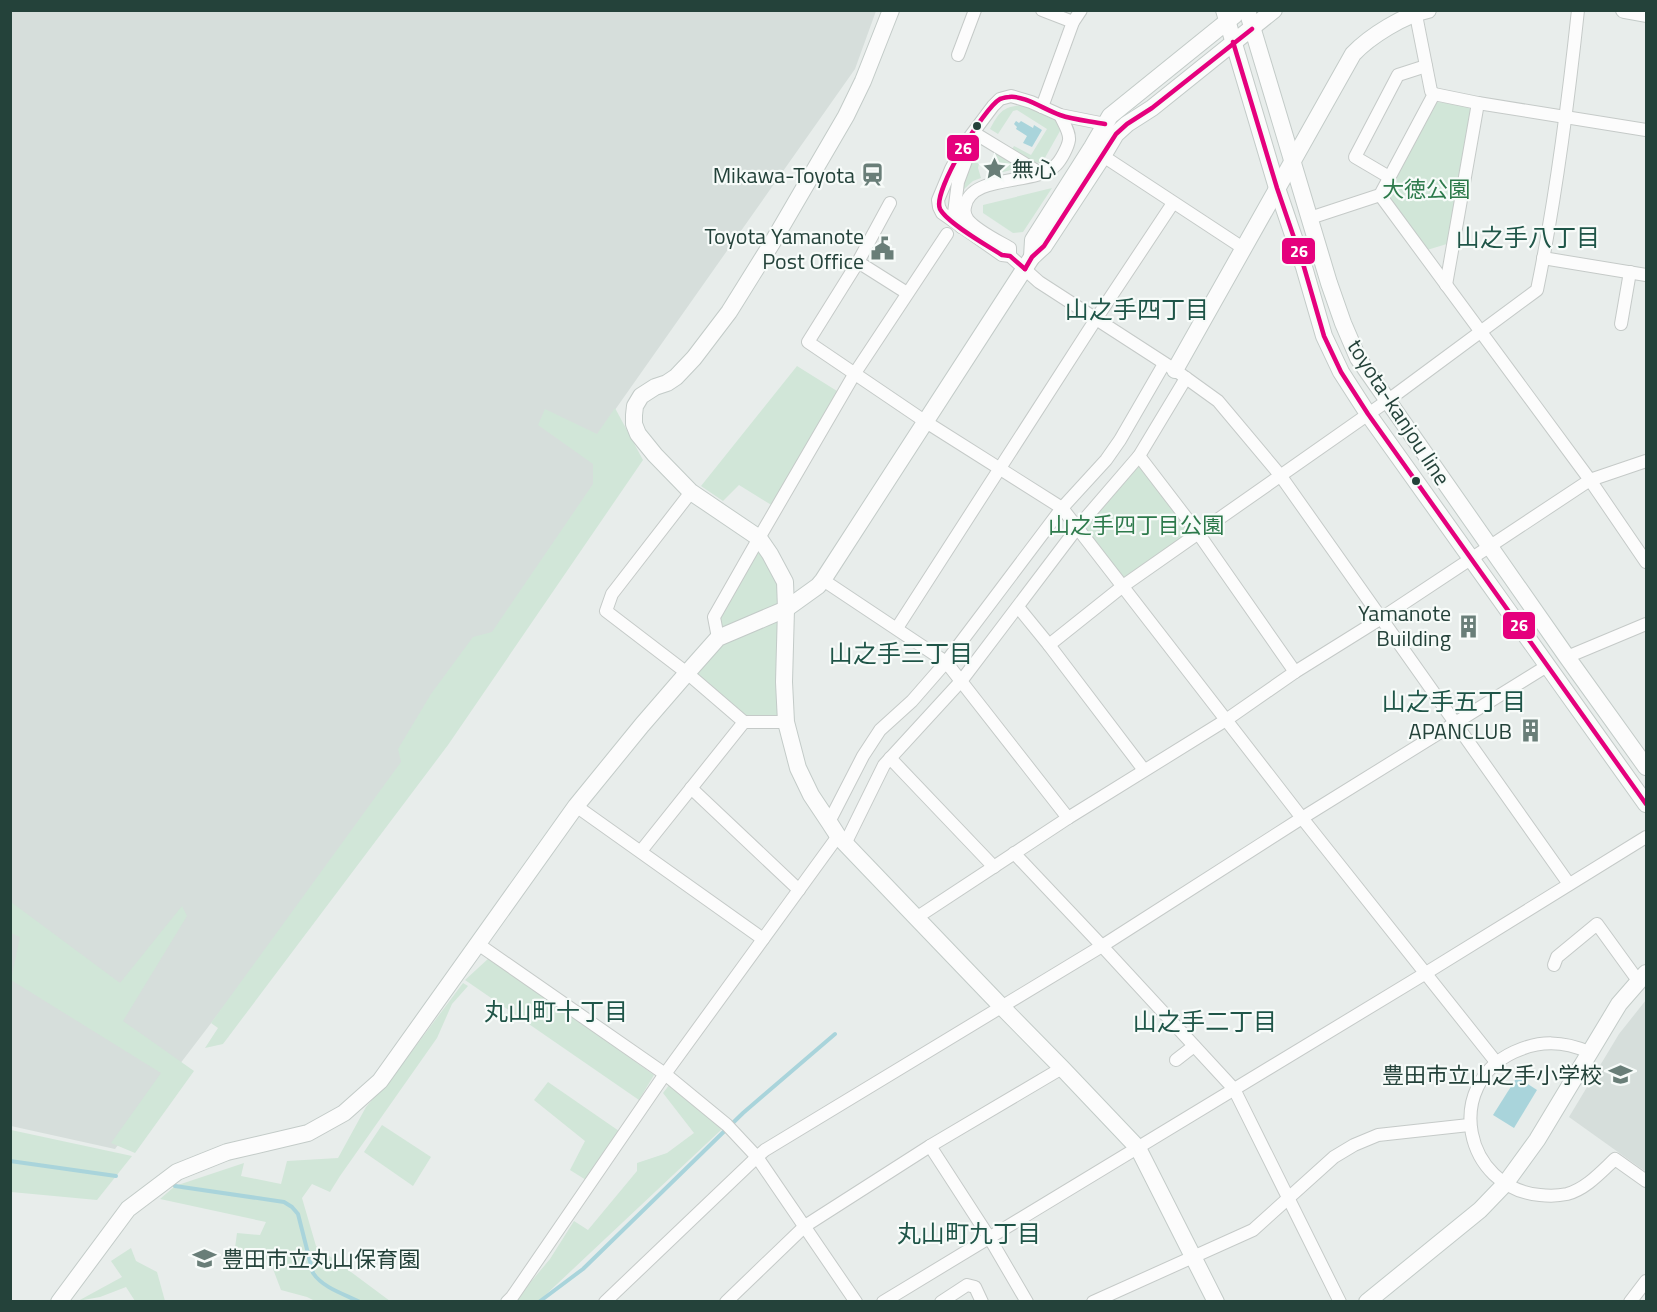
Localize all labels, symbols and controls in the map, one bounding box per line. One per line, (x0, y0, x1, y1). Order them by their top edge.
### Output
unlabelled marker (971, 120, 983, 132)
line badge: 26 (946, 134, 980, 162)
text: 26 (954, 136, 972, 160)
place label: 無心 (1012, 152, 1056, 186)
place icon: 無心 (981, 156, 1007, 182)
place label: Mikawa-Toyota (713, 158, 855, 192)
station icon: Mikawa-Toyota (860, 162, 886, 188)
park label: 大徳公園 (1382, 172, 1470, 206)
place label: Toyota Yamanote Post Office (704, 219, 864, 278)
district label: 山之手八丁目 (1456, 219, 1600, 255)
public building icon: Toyota Yamanote Post Office (869, 236, 895, 262)
line badge: 26 (1281, 237, 1316, 265)
text: 26 (1290, 239, 1308, 263)
district label: 山之手四丁目 (1065, 291, 1209, 327)
street label: toyota-kanjou line (1339, 332, 1459, 492)
unlabelled marker (1410, 475, 1422, 487)
park label: 山之手四丁目公園 (1048, 508, 1224, 542)
place label: Yamanote Building (1358, 596, 1451, 655)
line badge: 26 (1502, 611, 1536, 640)
building icon: Yamanote Building (1456, 613, 1482, 639)
text: 26 (1510, 613, 1528, 637)
district label: 山之手三丁目 (829, 635, 973, 671)
district label: 山之手五丁目 (1382, 683, 1526, 719)
place label: APANCLUB (1409, 714, 1512, 748)
building icon: APANCLUB (1517, 718, 1543, 744)
district label: 丸山町十丁目 (484, 993, 628, 1029)
district label: 山之手二丁目 (1133, 1003, 1277, 1039)
place label: 豊田市立山之手小学校 (1382, 1058, 1602, 1092)
school or university icon: 豊田市立山之手小学校 (1607, 1062, 1633, 1088)
district label: 丸山町九丁目 (897, 1215, 1041, 1251)
place label: 豊田市立丸山保育園 (222, 1242, 420, 1276)
school or university icon: 豊田市立丸山保育園 (191, 1246, 217, 1272)

